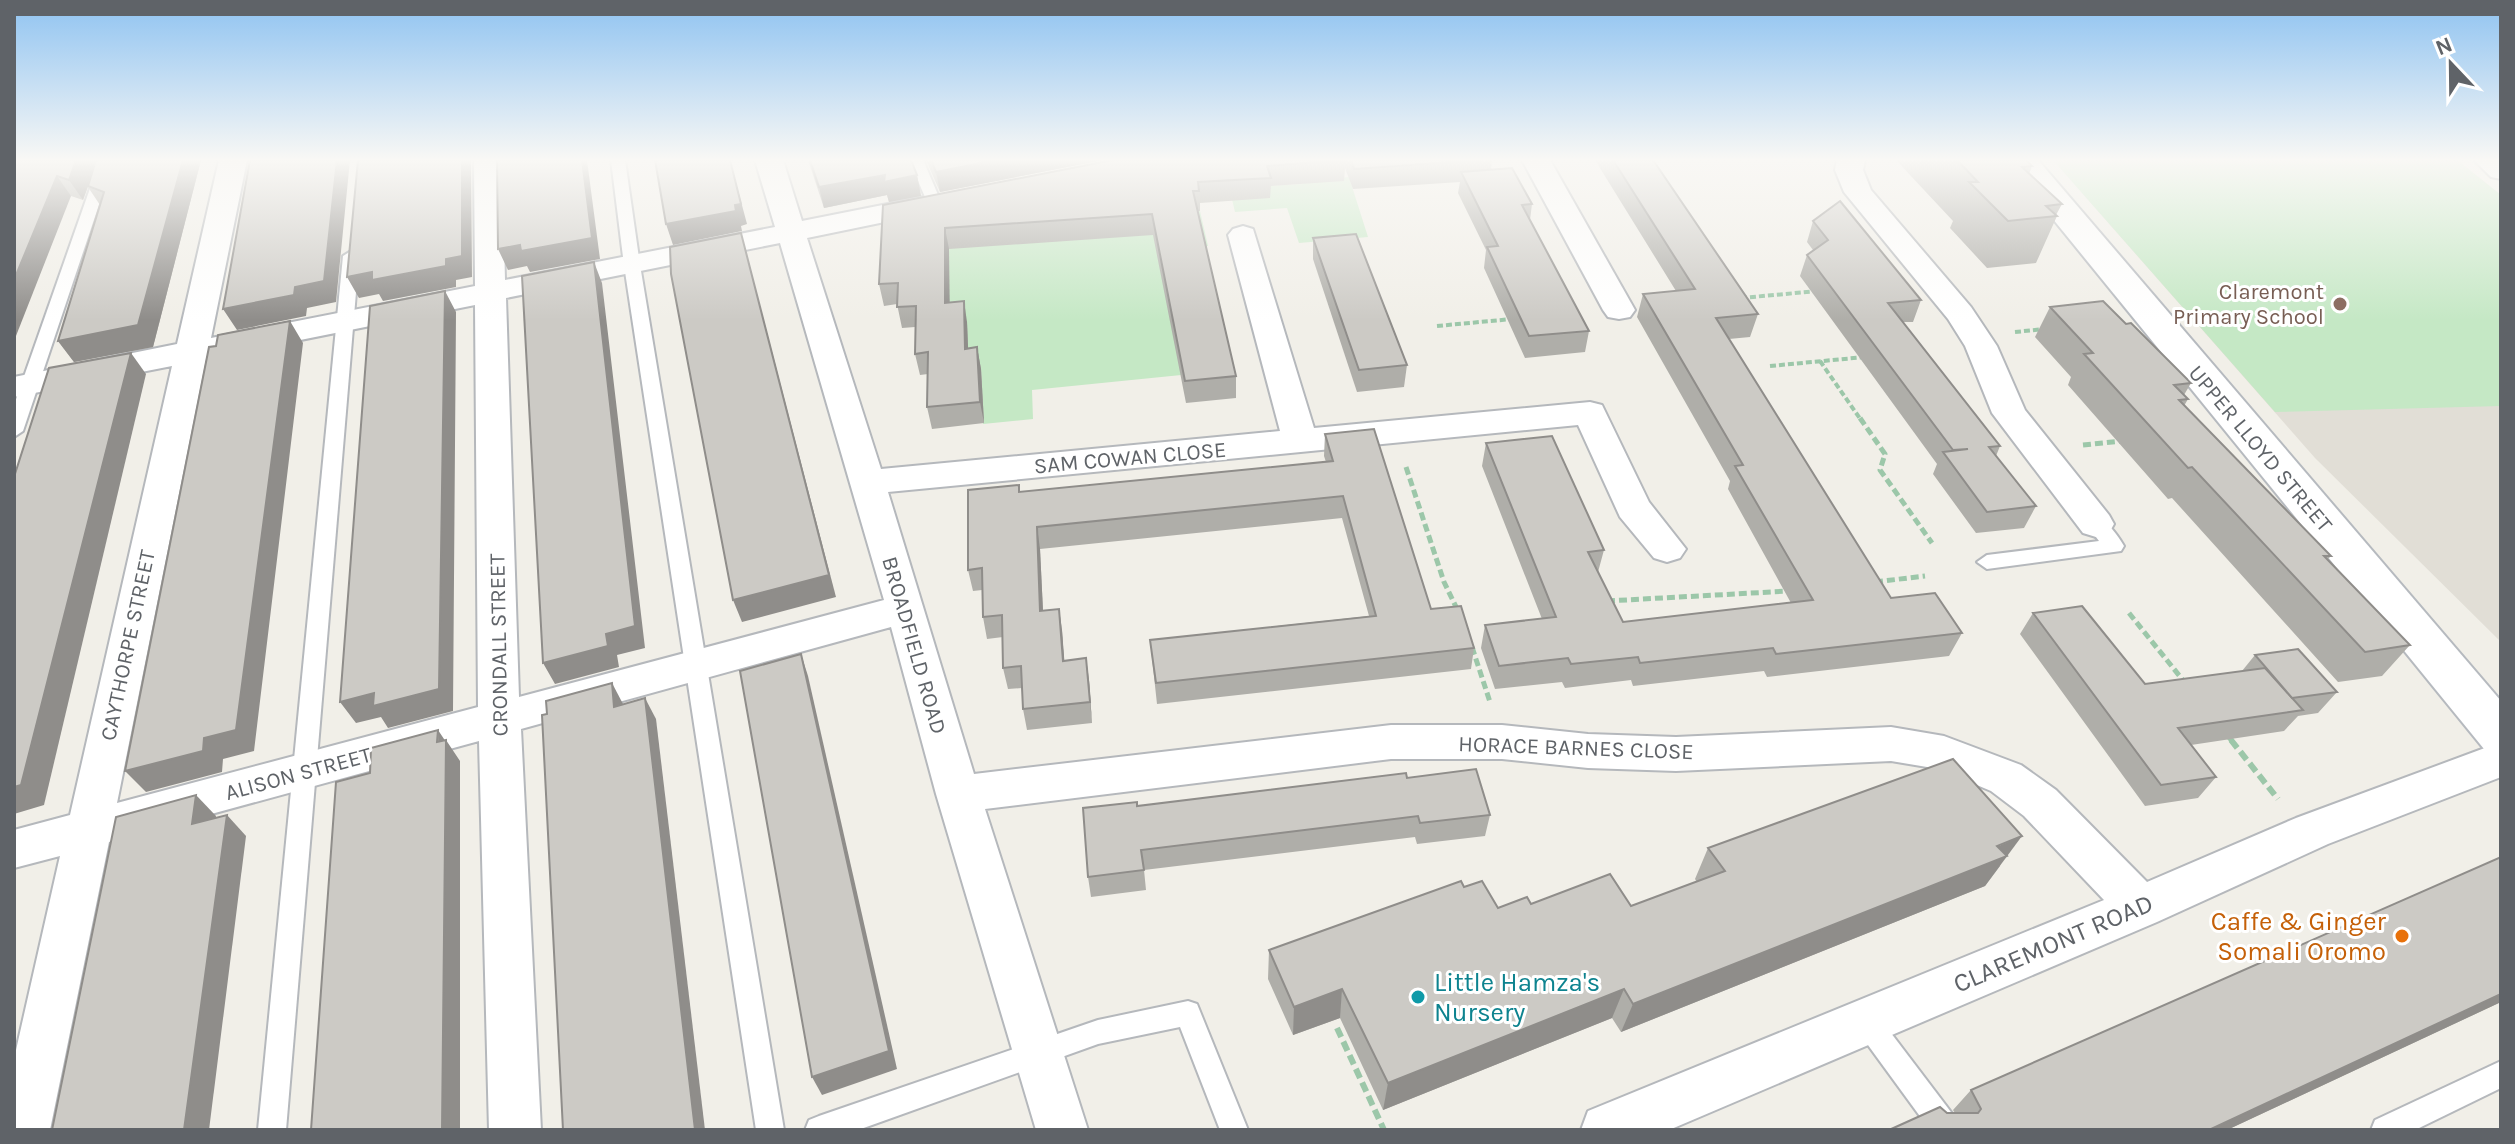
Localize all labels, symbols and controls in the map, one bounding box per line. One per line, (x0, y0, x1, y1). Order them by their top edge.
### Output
north arrow (2411, 24, 2491, 104)
text: N (2432, 31, 2456, 61)
place label: Claremont Primary School (2173, 279, 2324, 330)
marker: Claremont Primary School (2331, 295, 2349, 313)
street label: UPPER LLOYD STREET (2183, 360, 2338, 537)
street label: SAM COWAN CLOSE (1033, 437, 1227, 479)
street label: CAYTHORPE STREET (95, 547, 161, 743)
street label: CRONDALL STREET (484, 553, 514, 737)
street label: BROADFIELD ROAD (876, 554, 952, 737)
street label: HORACE BARNES CLOSE (1458, 731, 1694, 765)
street label: ALISON STREET (222, 742, 374, 806)
street label: CLAREMONT ROAD (1949, 887, 2158, 1000)
place label: Caffe & Ginger Somali Oromo (2211, 906, 2387, 967)
marker: Caffe & Ginger Somali Oromo (2393, 927, 2411, 945)
place label: Little Hamza's Nursery (1434, 967, 1600, 1028)
marker: Little Hamza's Nursery (1409, 988, 1427, 1006)

